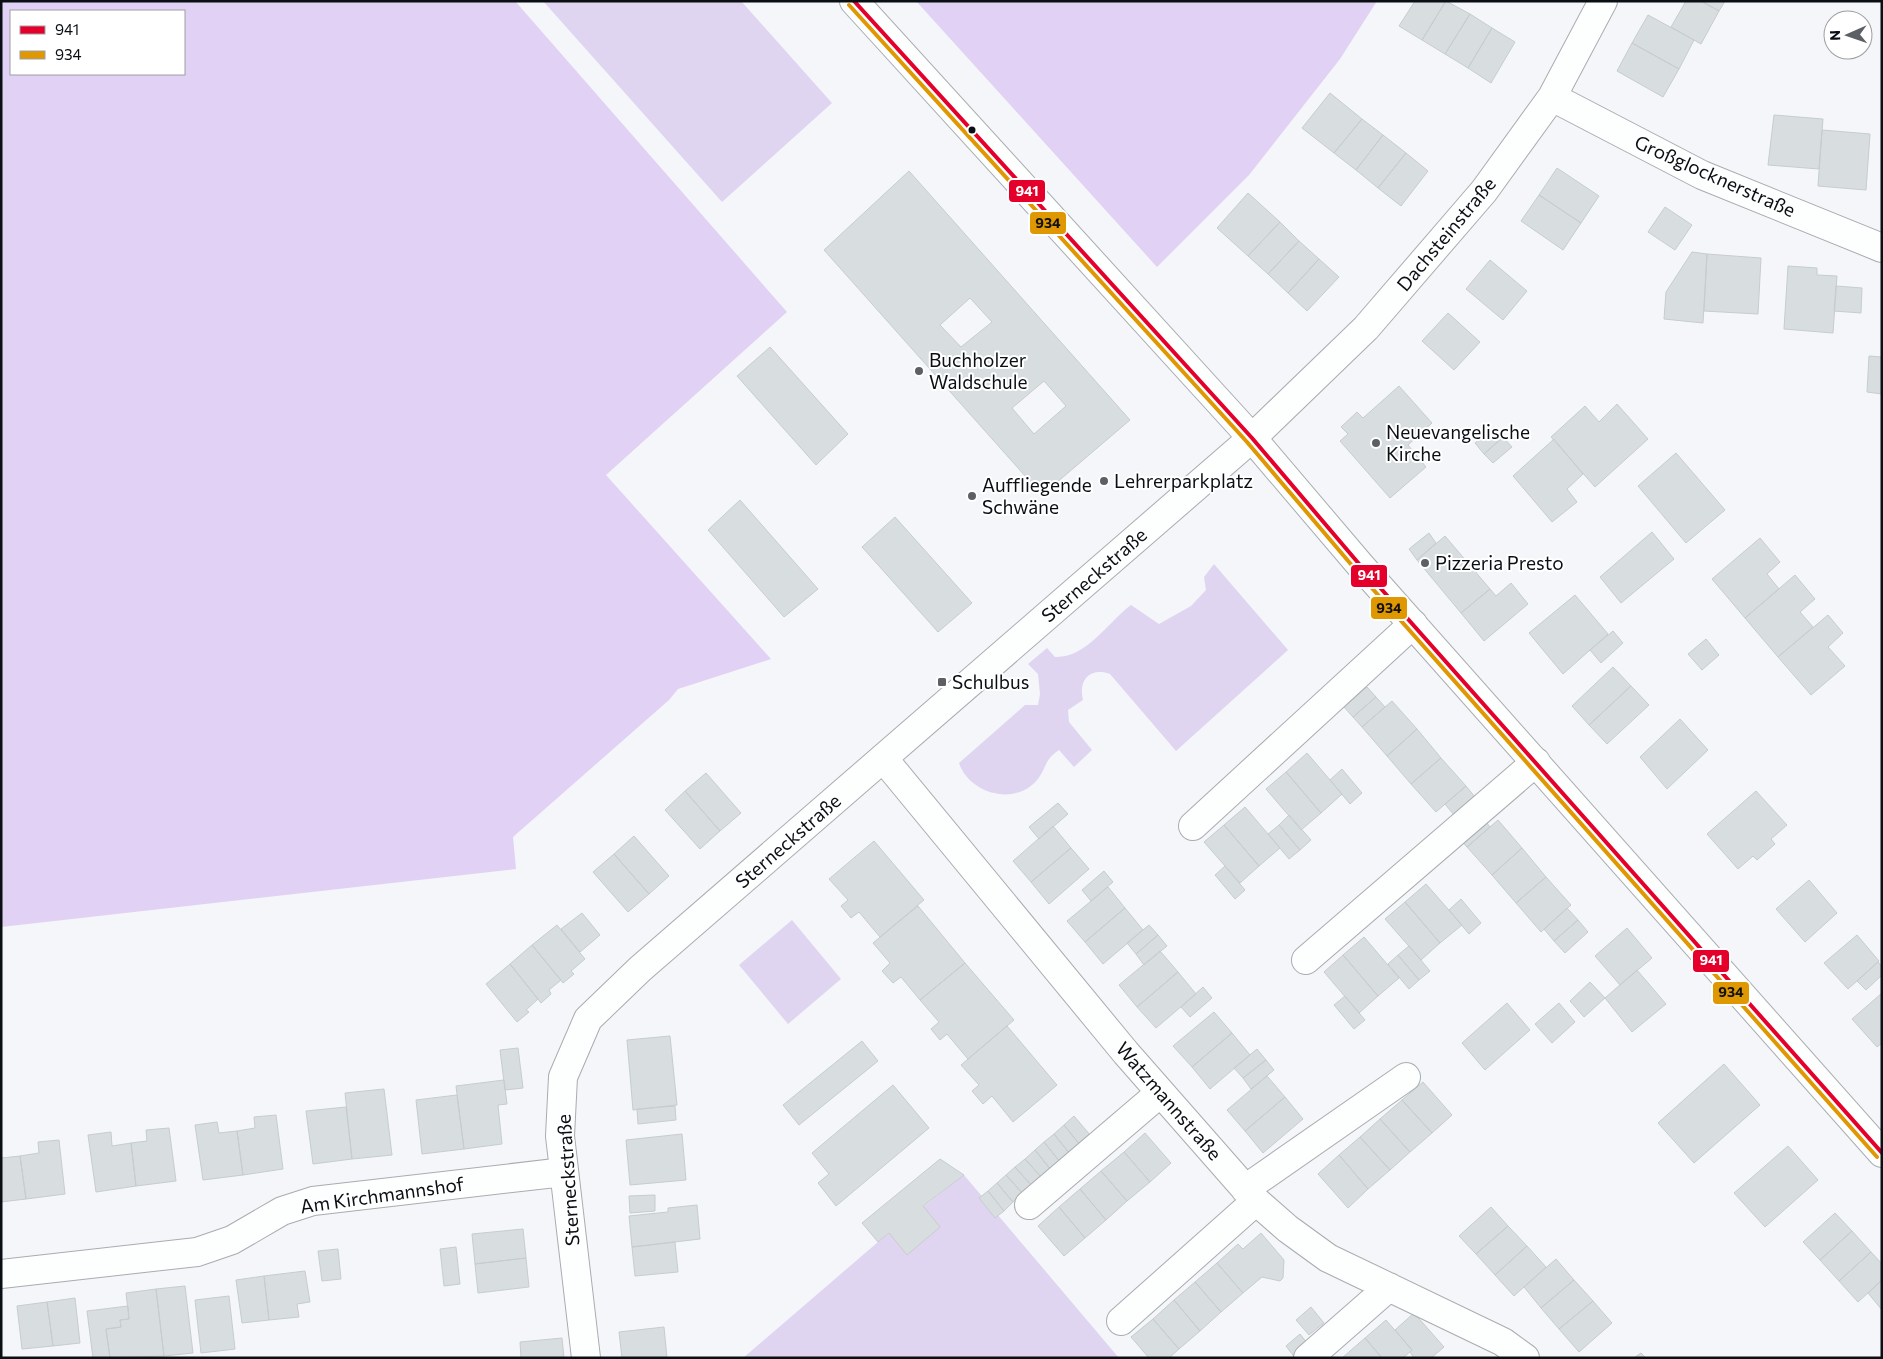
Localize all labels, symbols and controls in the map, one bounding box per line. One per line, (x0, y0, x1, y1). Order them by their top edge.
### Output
legend (10, 10, 185, 75)
north arrow (1823, 10, 1873, 60)
text: 941 (55, 20, 79, 38)
text: N (1826, 30, 1843, 41)
text: 934 (55, 45, 82, 63)
unlabelled marker (967, 125, 977, 135)
street label: Großglocknerstraße (1631, 130, 1799, 221)
street label: Dachsteinstraße (1391, 172, 1500, 295)
line badge: 941 (1008, 179, 1046, 203)
text: 941 (1015, 182, 1039, 199)
line badge: 934 (1029, 211, 1067, 235)
text: 934 (1035, 214, 1061, 231)
place label: Buchholzer Waldschule (929, 348, 1028, 393)
marker: Buchholzer Waldschule (913, 365, 925, 377)
place label: Neuevangelische Kirche (1386, 420, 1530, 465)
marker: Neuevangelische Kirche (1370, 437, 1382, 449)
place label: Lehrerparkplatz (1114, 469, 1253, 492)
place label: Auffliegende Schwäne (982, 473, 1092, 518)
marker: Lehrerparkplatz (1098, 475, 1110, 487)
marker: Auffliegende Schwäne (966, 490, 978, 502)
street label: Sterneckstraße (1036, 523, 1151, 627)
place label: Pizzeria Presto (1435, 551, 1564, 574)
marker: Pizzeria Presto (1419, 557, 1431, 569)
line badge: 941 (1350, 564, 1388, 588)
text: 941 (1357, 566, 1381, 583)
line badge: 934 (1370, 596, 1408, 620)
text: 934 (1376, 599, 1402, 616)
place label: Schulbus (952, 670, 1029, 693)
marker: Schulbus (936, 676, 948, 688)
street label: Sterneckstraße (730, 789, 845, 893)
line badge: 941 (1692, 949, 1730, 973)
text: 941 (1699, 951, 1723, 968)
line badge: 934 (1712, 981, 1750, 1005)
text: 934 (1718, 983, 1744, 1000)
street label: Watzmannstraße (1112, 1037, 1227, 1164)
street label: Sterneckstraße (551, 1113, 584, 1247)
street label: Am Kirchmannshof (299, 1172, 466, 1217)

